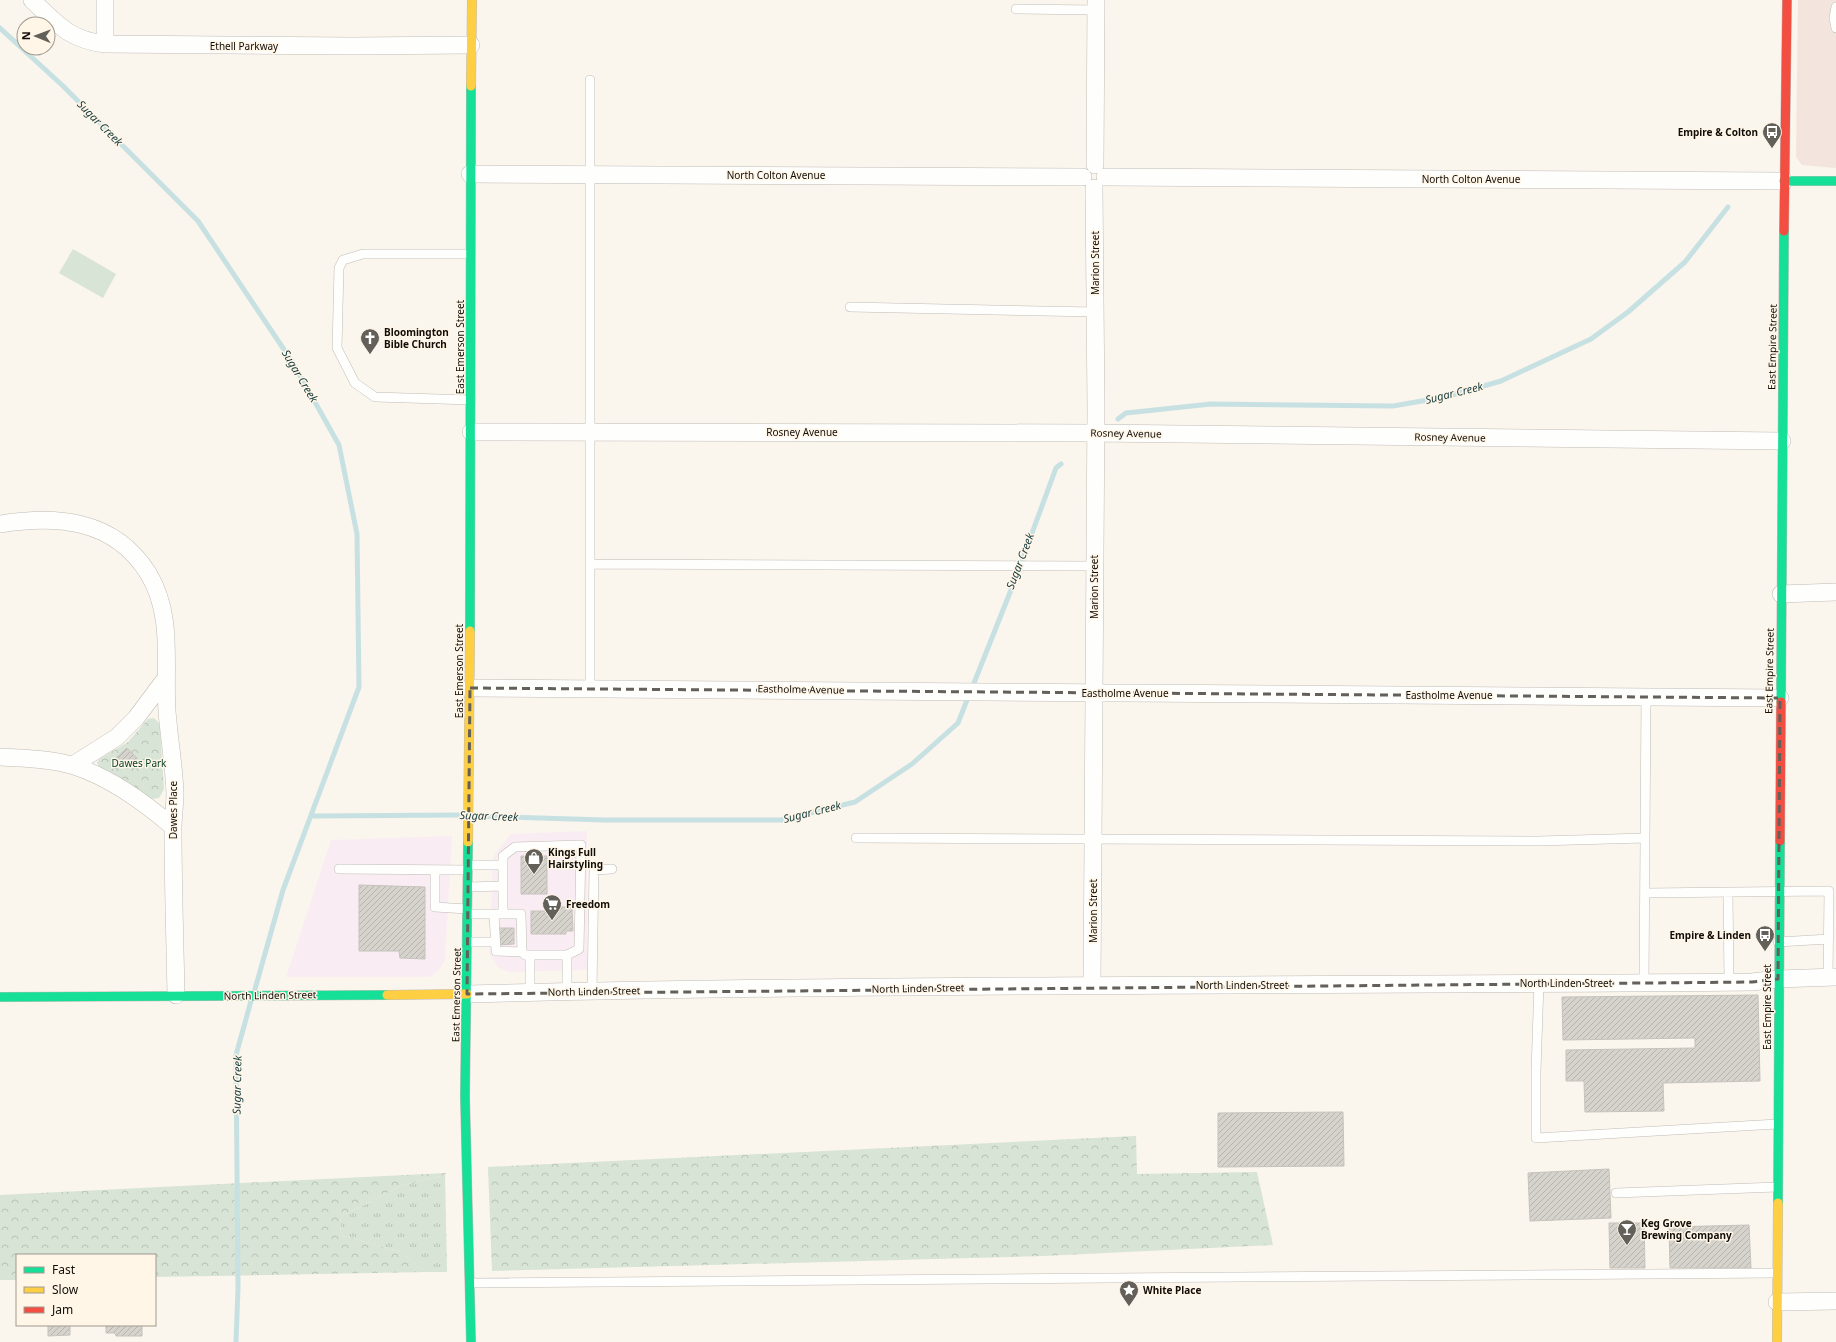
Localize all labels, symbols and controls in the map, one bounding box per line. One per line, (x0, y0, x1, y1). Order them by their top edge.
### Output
north arrow (16, 16, 56, 56)
text: N (18, 31, 33, 40)
street label: Ethell Parkway (210, 39, 279, 53)
water label: Sugar Creek (74, 97, 127, 149)
bus stop icon: Empire & Colton (1761, 121, 1783, 149)
place label: Empire & Colton (1678, 125, 1758, 139)
street label: North Colton Avenue (727, 168, 826, 182)
street label: North Colton Avenue (1422, 172, 1521, 186)
street label: Marion Street (1088, 231, 1102, 295)
street label: East Emerson Street (453, 299, 467, 394)
street label: East Empire Street (1764, 304, 1780, 390)
place label: Bloomington Bible Church (384, 325, 449, 351)
church icon: Bloomington Bible Church (359, 327, 381, 355)
water label: Sugar Creek (279, 347, 322, 405)
water label: Sugar Creek (1424, 378, 1485, 407)
street label: Rosney Avenue (766, 425, 838, 439)
street label: Rosney Avenue (1090, 425, 1162, 441)
street label: Rosney Avenue (1414, 429, 1486, 445)
water label: Sugar Creek (1002, 530, 1037, 591)
street label: Marion Street (1087, 555, 1101, 619)
street label: East Emerson Street (452, 623, 466, 718)
street label: East Empire Street (1761, 628, 1777, 714)
street label: Eastholme Avenue (757, 681, 845, 697)
street label: Eastholme Avenue (1081, 686, 1169, 700)
street label: Eastholme Avenue (1405, 688, 1493, 702)
park label: Dawes Park (112, 756, 167, 770)
street label: Dawes Place (166, 780, 180, 839)
water label: Sugar Creek (782, 797, 843, 826)
water label: Sugar Creek (459, 807, 519, 824)
place label: Kings Full Hairstyling (548, 845, 603, 871)
shop icon: Kings Full Hairstyling (523, 847, 545, 875)
street label: Marion Street (1086, 879, 1100, 943)
supermarket icon: Freedom (541, 893, 563, 921)
place label: Freedom (566, 897, 610, 911)
bus stop icon: Empire & Linden (1754, 924, 1776, 952)
place label: Empire & Linden (1670, 928, 1751, 942)
street label: East Emerson Street (448, 947, 464, 1042)
street label: East Empire Street (1760, 964, 1774, 1050)
street label: North Linden Street (1520, 976, 1613, 990)
street label: North Linden Street (1196, 978, 1289, 992)
street label: North Linden Street (872, 980, 965, 996)
street label: North Linden Street (548, 983, 641, 999)
street label: North Linden Street (224, 987, 317, 1003)
water label: Sugar Creek (228, 1055, 245, 1115)
place label: Keg Grove Brewing Company (1641, 1216, 1732, 1242)
bar icon: Keg Grove Brewing Company (1616, 1218, 1638, 1246)
legend (16, 1254, 156, 1326)
text: Fast (52, 1261, 76, 1278)
place icon: White Place (1118, 1279, 1140, 1307)
text: Slow (52, 1281, 79, 1298)
place label: White Place (1143, 1283, 1201, 1297)
text: Jam (51, 1301, 73, 1318)

